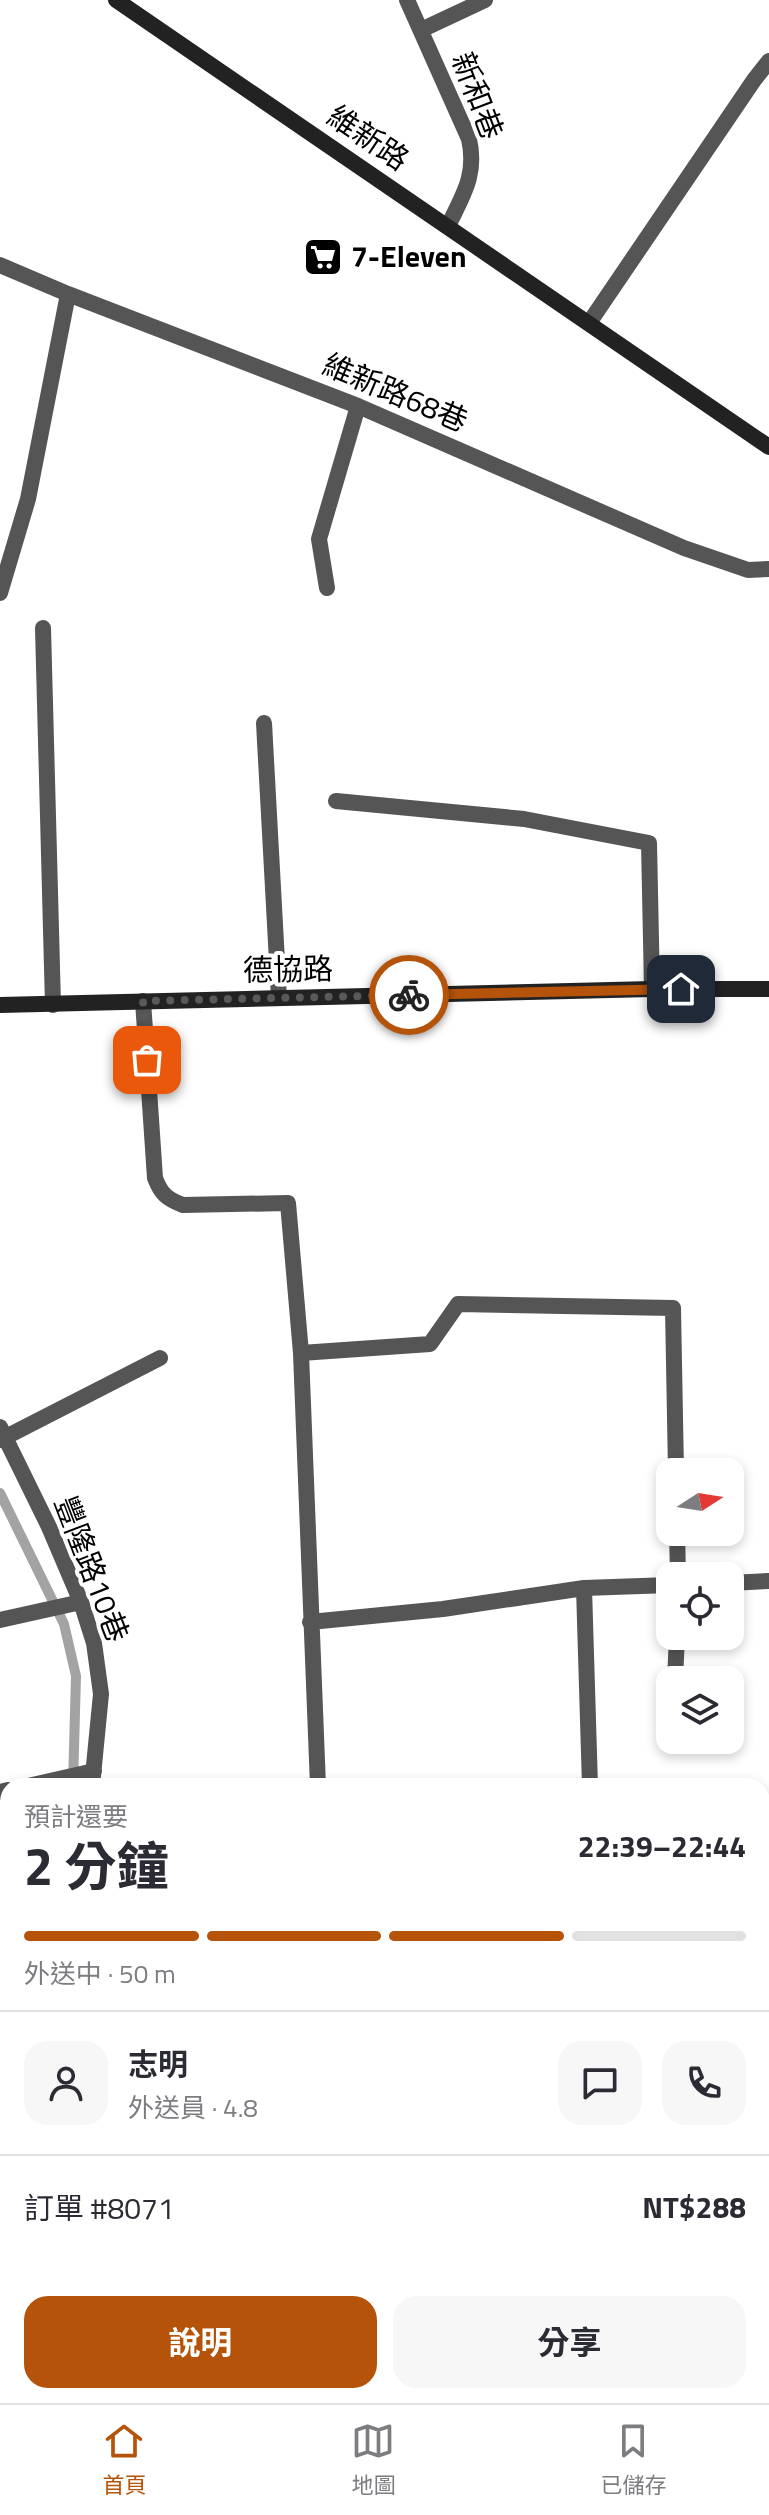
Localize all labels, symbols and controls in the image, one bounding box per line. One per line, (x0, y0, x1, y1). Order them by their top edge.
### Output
street label: 新和巷 (440, 45, 516, 146)
street label: 維新路 (318, 93, 419, 181)
place label: 7-Eleven (351, 233, 467, 279)
supermarket icon: 7-Eleven (302, 236, 344, 278)
street label: 維新路68巷 (316, 341, 475, 443)
street label: 德協路 (243, 945, 333, 993)
courier (369, 955, 449, 1035)
pin (647, 955, 715, 1023)
icon: home (659, 967, 703, 1011)
icon: bike (387, 973, 431, 1017)
pin (113, 1026, 181, 1094)
icon: bag (125, 1038, 169, 1082)
north arrow (656, 1458, 744, 1546)
map controls (656, 1458, 744, 1754)
street label: 豐隆路10巷 (43, 1489, 141, 1649)
button: locate (656, 1562, 744, 1650)
button: layers (656, 1666, 744, 1754)
text: 預計還要 (24, 1797, 128, 1836)
text: 22:39–22:44 (578, 1823, 746, 1869)
text: 2 分鐘 (24, 1826, 169, 1905)
text: 外送中 · 50 m (24, 1954, 176, 1993)
button: person (24, 2041, 108, 2125)
text: 志明 (128, 2041, 188, 2087)
button: chat (558, 2041, 642, 2125)
button: phone (662, 2041, 746, 2125)
text: 外送員 · 4.8 (128, 2088, 258, 2127)
text: NT$288 (642, 2184, 746, 2230)
text: 訂單 #8071 (24, 2185, 175, 2231)
button: 說明 (24, 2296, 377, 2388)
button: 分享 (393, 2296, 746, 2388)
tab: 首頁 (102, 2419, 147, 2502)
tab: 地圖 (351, 2419, 396, 2502)
tab: 已儲存 (600, 2419, 667, 2502)

